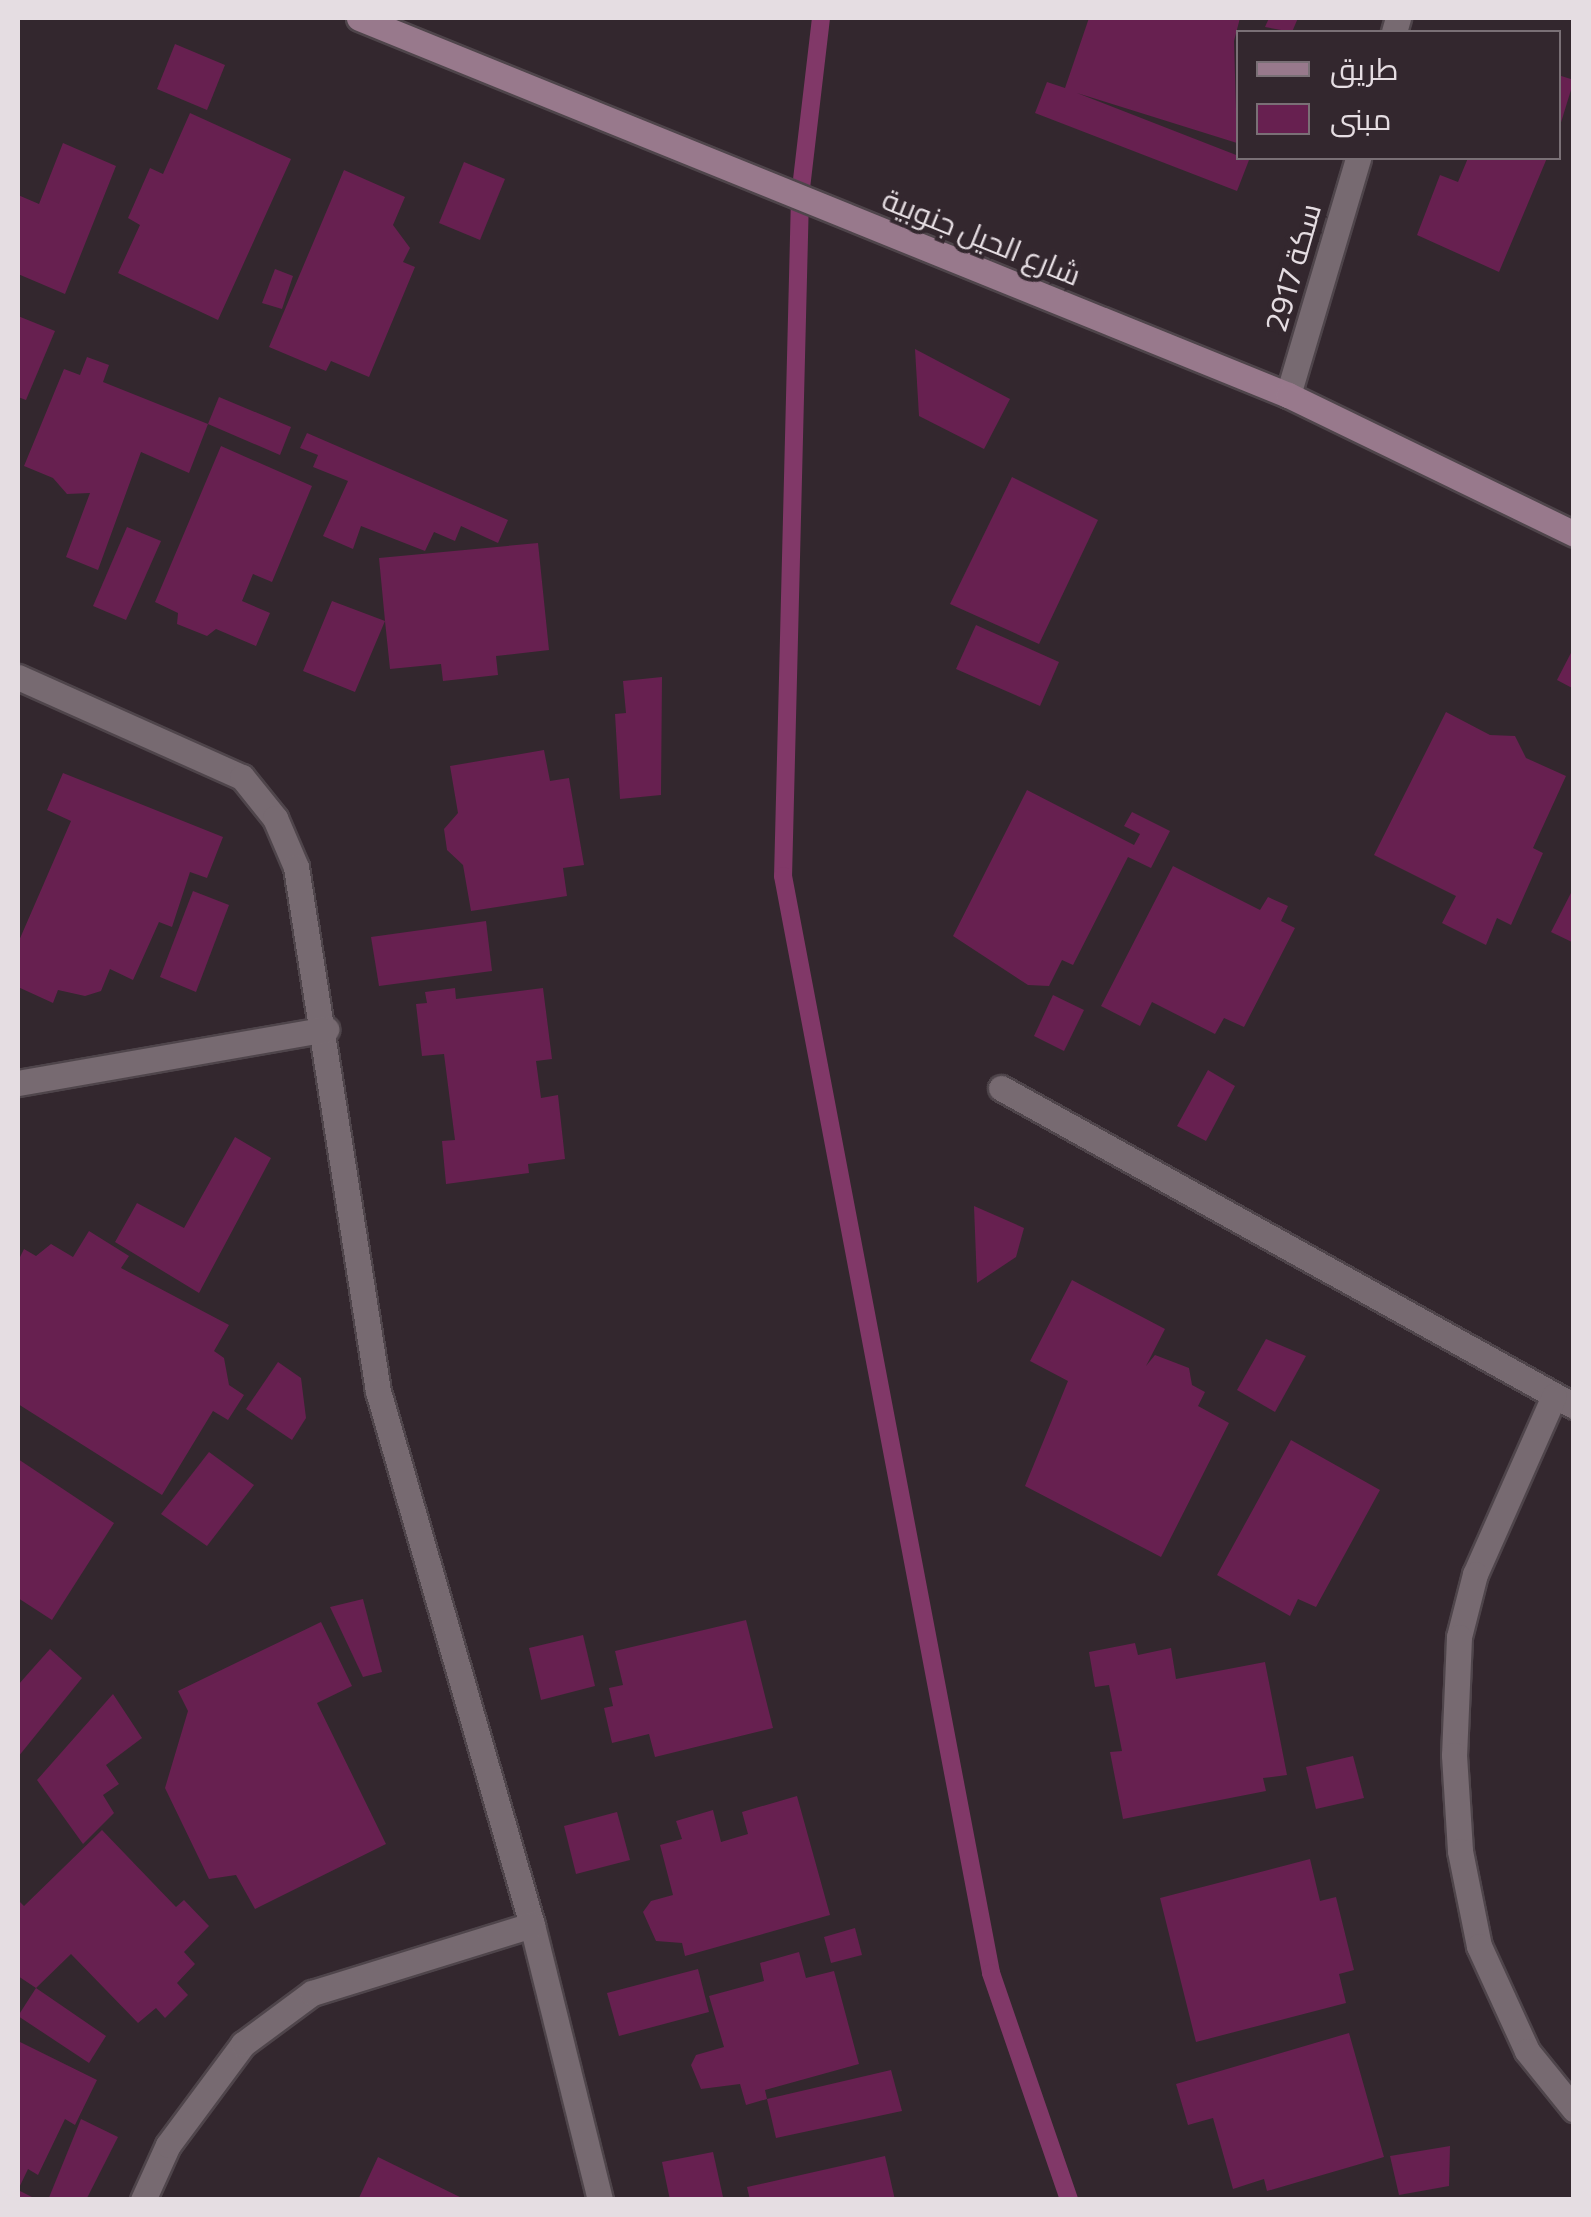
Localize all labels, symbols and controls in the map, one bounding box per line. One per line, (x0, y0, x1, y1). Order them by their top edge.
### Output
legend (1236, 30, 1561, 160)
text: طريق (1330, 49, 1399, 86)
text: مبنى (1330, 99, 1391, 136)
street label: شارع الحيل جنوبية (878, 180, 1086, 292)
street label: سكة 2917 (1257, 199, 1327, 335)

